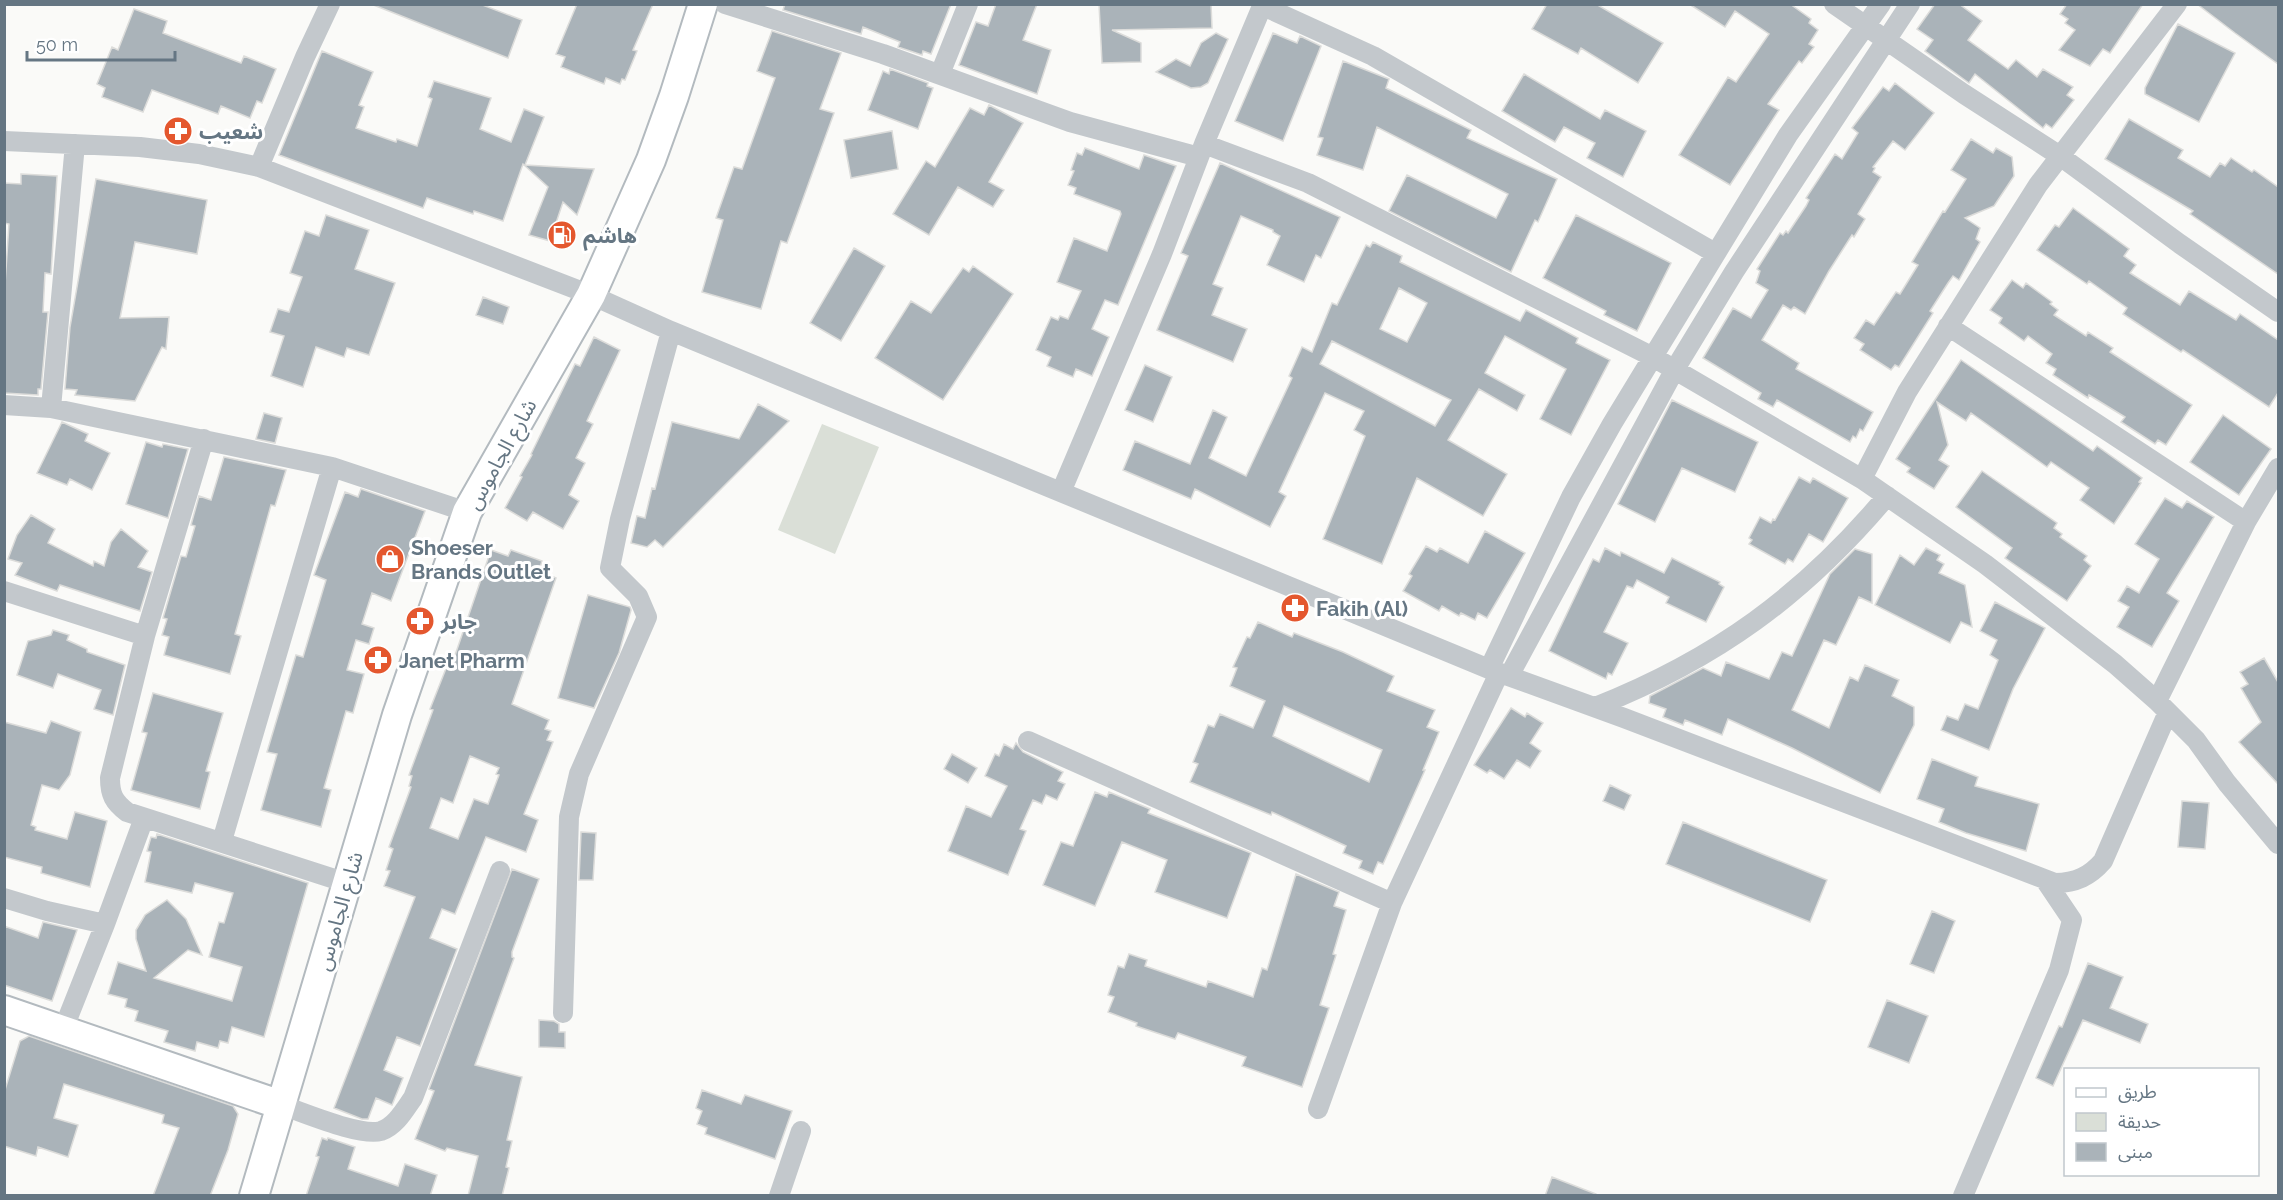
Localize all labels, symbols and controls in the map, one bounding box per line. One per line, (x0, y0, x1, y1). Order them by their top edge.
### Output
scale bar (27, 24, 176, 62)
text: 50 m (36, 34, 78, 55)
pharmacy icon: شعيب (162, 115, 194, 147)
place label: شعيب (199, 119, 263, 144)
fuel station icon: هاشم (546, 219, 578, 251)
place label: هاشم (583, 223, 637, 251)
street label: شارع الجاموس (460, 394, 544, 515)
place label: Shoeser Brands Outlet (411, 535, 551, 584)
shop icon: Shoeser Brands Outlet (374, 543, 406, 575)
pharmacy icon: Fakih (Al) (1279, 592, 1311, 624)
place label: Fakih (Al) (1316, 596, 1408, 621)
pharmacy icon: جابر (404, 605, 436, 637)
place label: جابر (440, 609, 477, 634)
pharmacy icon: Janet Pharm (362, 644, 394, 676)
place label: Janet Pharm (399, 648, 525, 673)
street label: شارع الجاموس (310, 849, 371, 974)
legend (2064, 1068, 2259, 1176)
text: طريق (2118, 1081, 2157, 1103)
text: حديقة (2118, 1111, 2161, 1132)
text: مبنى (2118, 1141, 2153, 1163)

